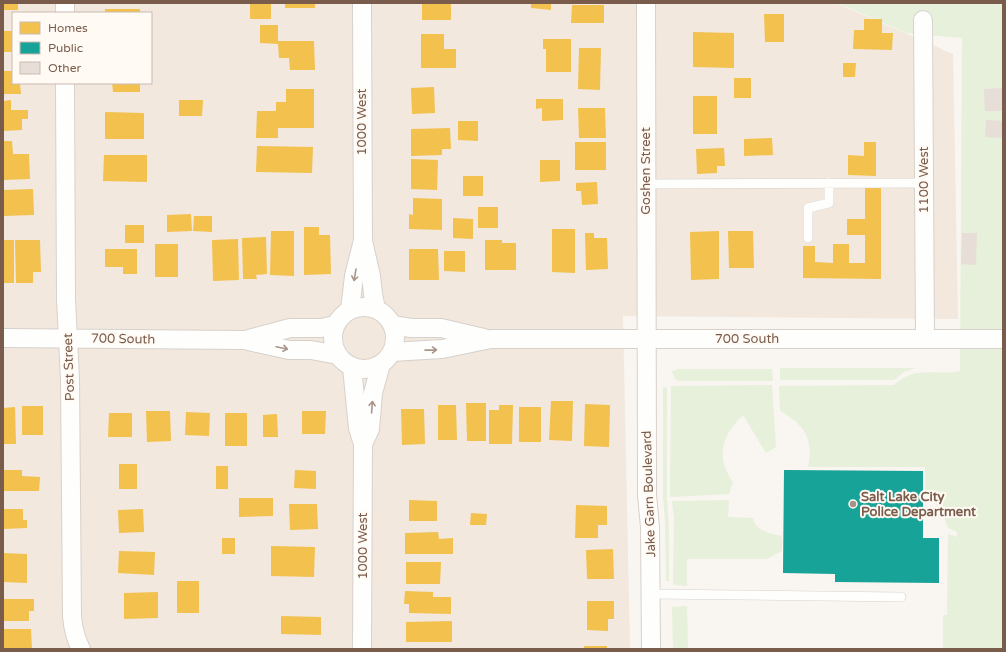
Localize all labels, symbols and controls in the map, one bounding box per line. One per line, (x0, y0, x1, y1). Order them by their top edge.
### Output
legend (12, 12, 152, 84)
text: Homes (48, 21, 88, 35)
text: Public (48, 41, 83, 55)
text: Other (48, 61, 81, 75)
street label: 1000 West (354, 88, 370, 156)
street label: Goshen Street (638, 127, 654, 215)
street label: 1100 West (916, 146, 932, 214)
one-way arrow (350, 268, 358, 281)
street label: 700 South (91, 330, 155, 348)
street label: 700 South (715, 331, 779, 347)
street label: Post Street (60, 333, 78, 401)
one-way arrow (275, 345, 288, 353)
one-way arrow (424, 346, 437, 354)
one-way arrow (368, 401, 375, 414)
street label: Jake Garn Boulevard (639, 430, 659, 558)
place label: Salt Lake City Police Department (861, 489, 976, 520)
marker: Salt Lake City Police Department (848, 499, 858, 509)
street label: 1000 West (355, 512, 371, 580)

